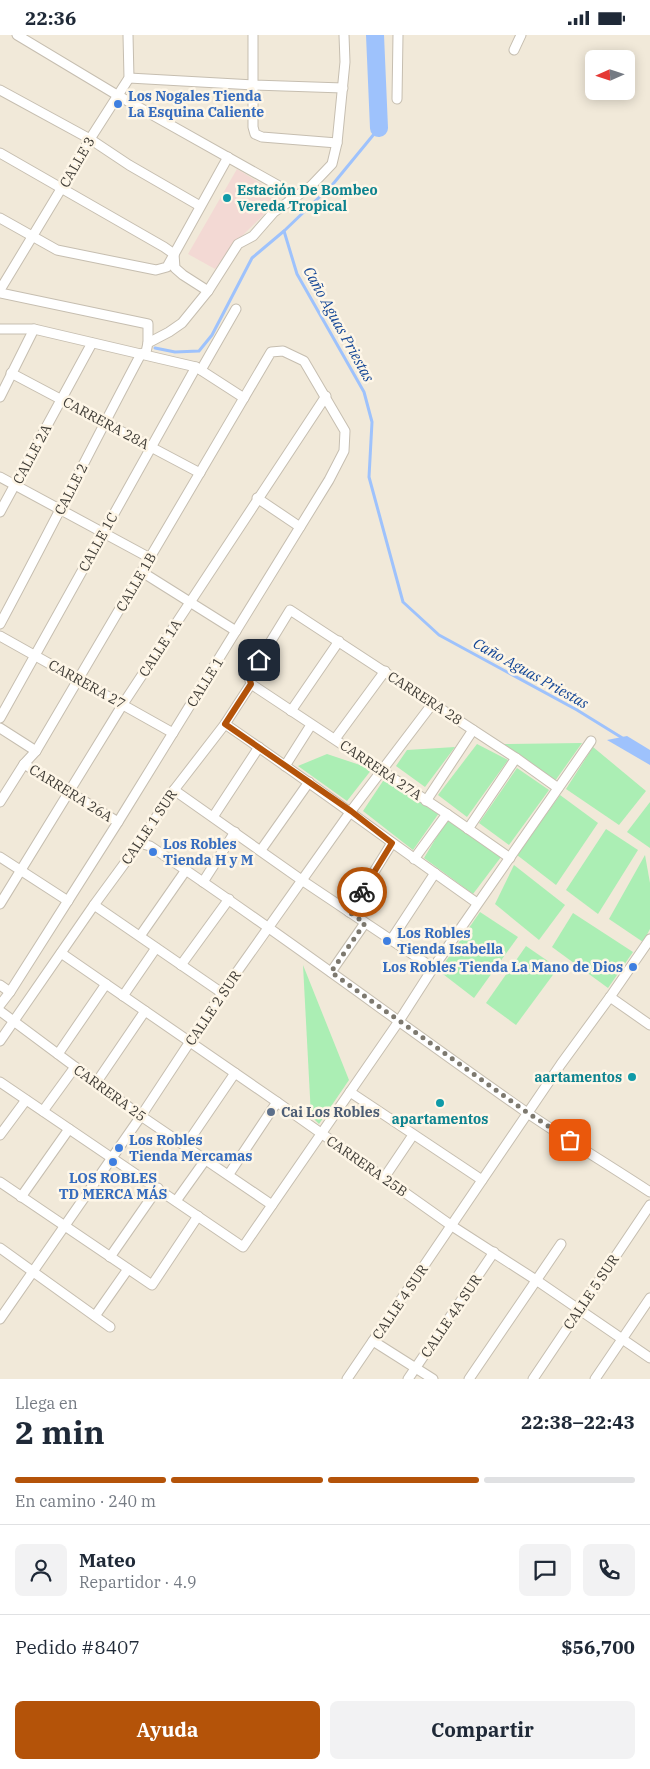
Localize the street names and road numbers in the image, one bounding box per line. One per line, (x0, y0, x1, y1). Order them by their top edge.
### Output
street label: CALLE 3 (55, 133, 99, 191)
street label: CARRERA 28A (60, 393, 153, 453)
street label: CALLE 2A (9, 421, 55, 487)
street label: CALLE 2 (50, 460, 92, 518)
street label: CALLE 1C (74, 509, 122, 575)
street label: CALLE 1B (112, 549, 160, 615)
street label: CALLE 1A (135, 615, 186, 680)
street label: CALLE 1 (183, 654, 227, 710)
street label: CARRERA 27 (45, 655, 129, 713)
street label: CARRERA 28 (384, 667, 466, 729)
street label: CARRERA 27A (337, 736, 426, 804)
street label: CARRERA 26A (26, 760, 116, 826)
street label: CALLE 1 SUR (117, 785, 181, 868)
street label: CALLE 2 SUR (181, 966, 245, 1049)
street label: CARRERA 25 (70, 1061, 150, 1125)
street label: CARRERA 25B (323, 1131, 411, 1201)
street label: CALLE 5 SUR (559, 1250, 623, 1333)
street label: CALLE 4 SUR (368, 1260, 432, 1343)
street label: CALLE 4A SUR (417, 1270, 486, 1361)

